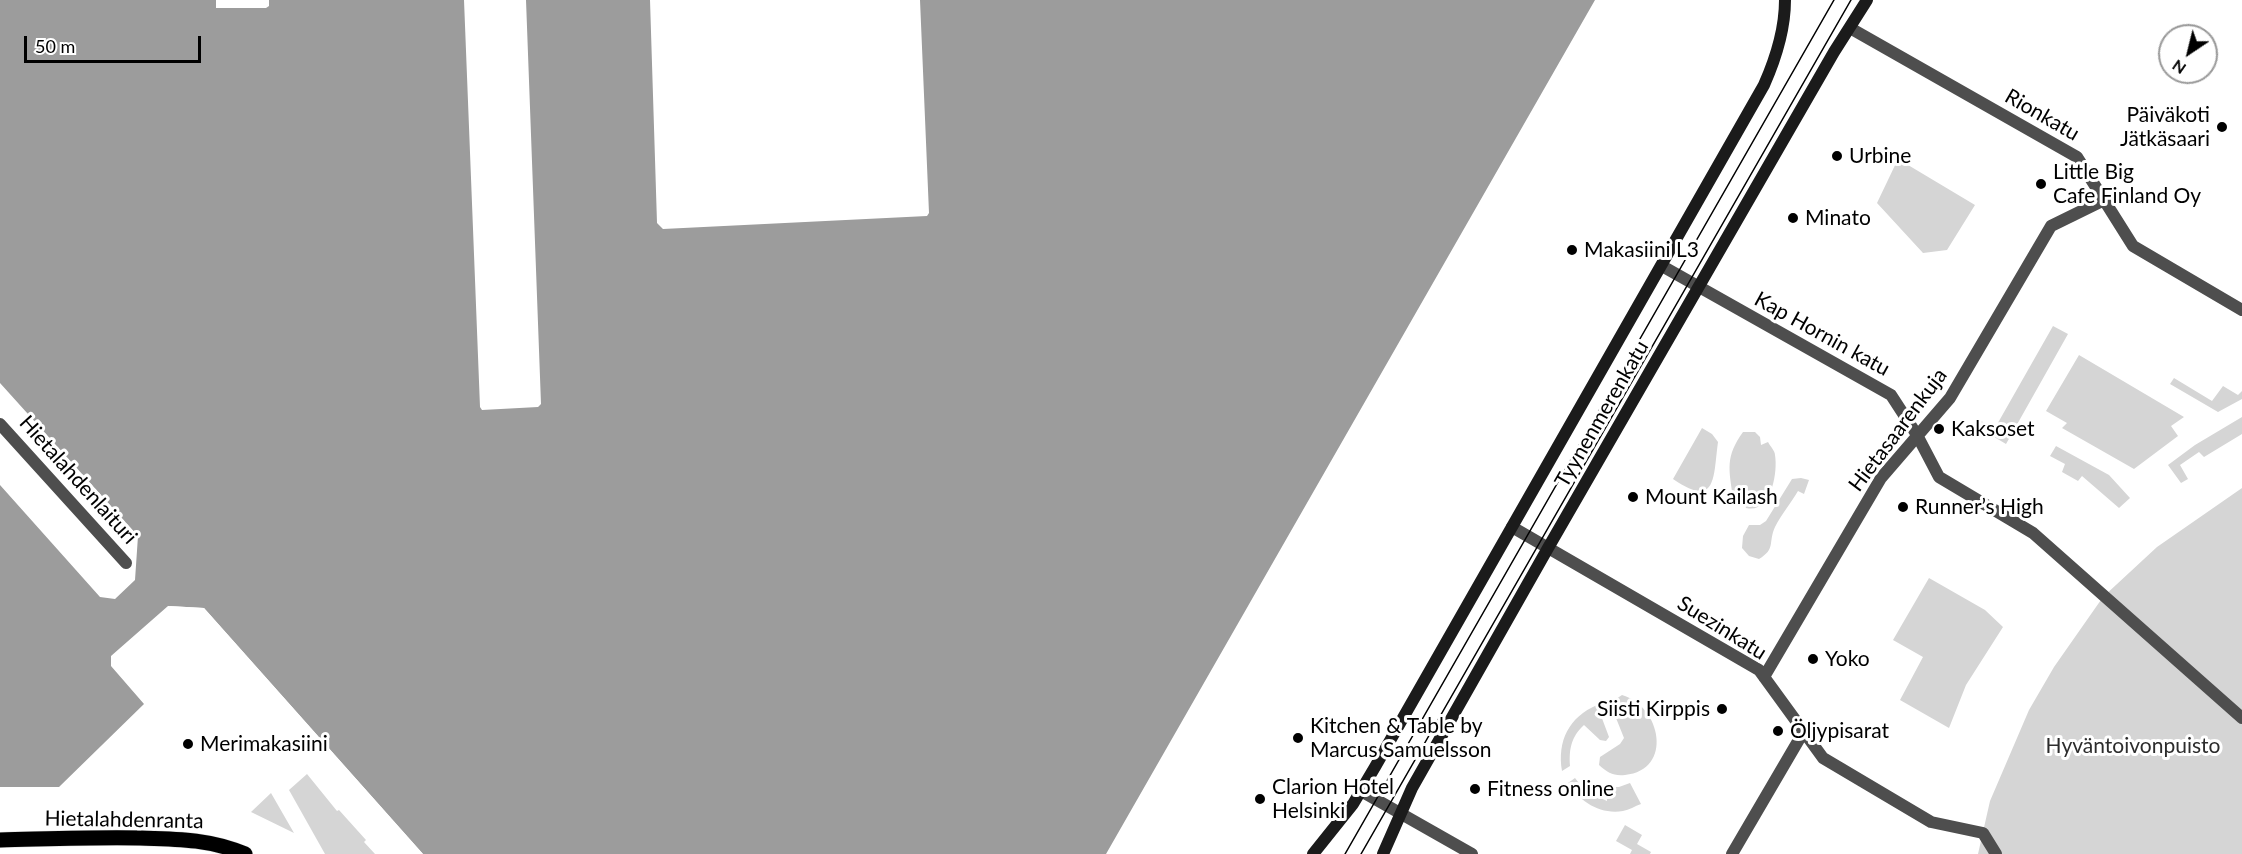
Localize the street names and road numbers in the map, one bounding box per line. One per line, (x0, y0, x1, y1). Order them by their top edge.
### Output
street label: Rionkatu (2000, 84, 2084, 146)
street label: Kap Hornin katu (1750, 286, 1894, 382)
street label: Tyynenmerenkatu (1550, 336, 1654, 492)
street label: Hietasaarenkuja (1843, 363, 1953, 497)
street label: Hietalahdenlaituri (14, 411, 142, 549)
street label: Suezinkatu (1673, 591, 1771, 665)
street label: Hietalahdenranta (44, 806, 204, 834)

